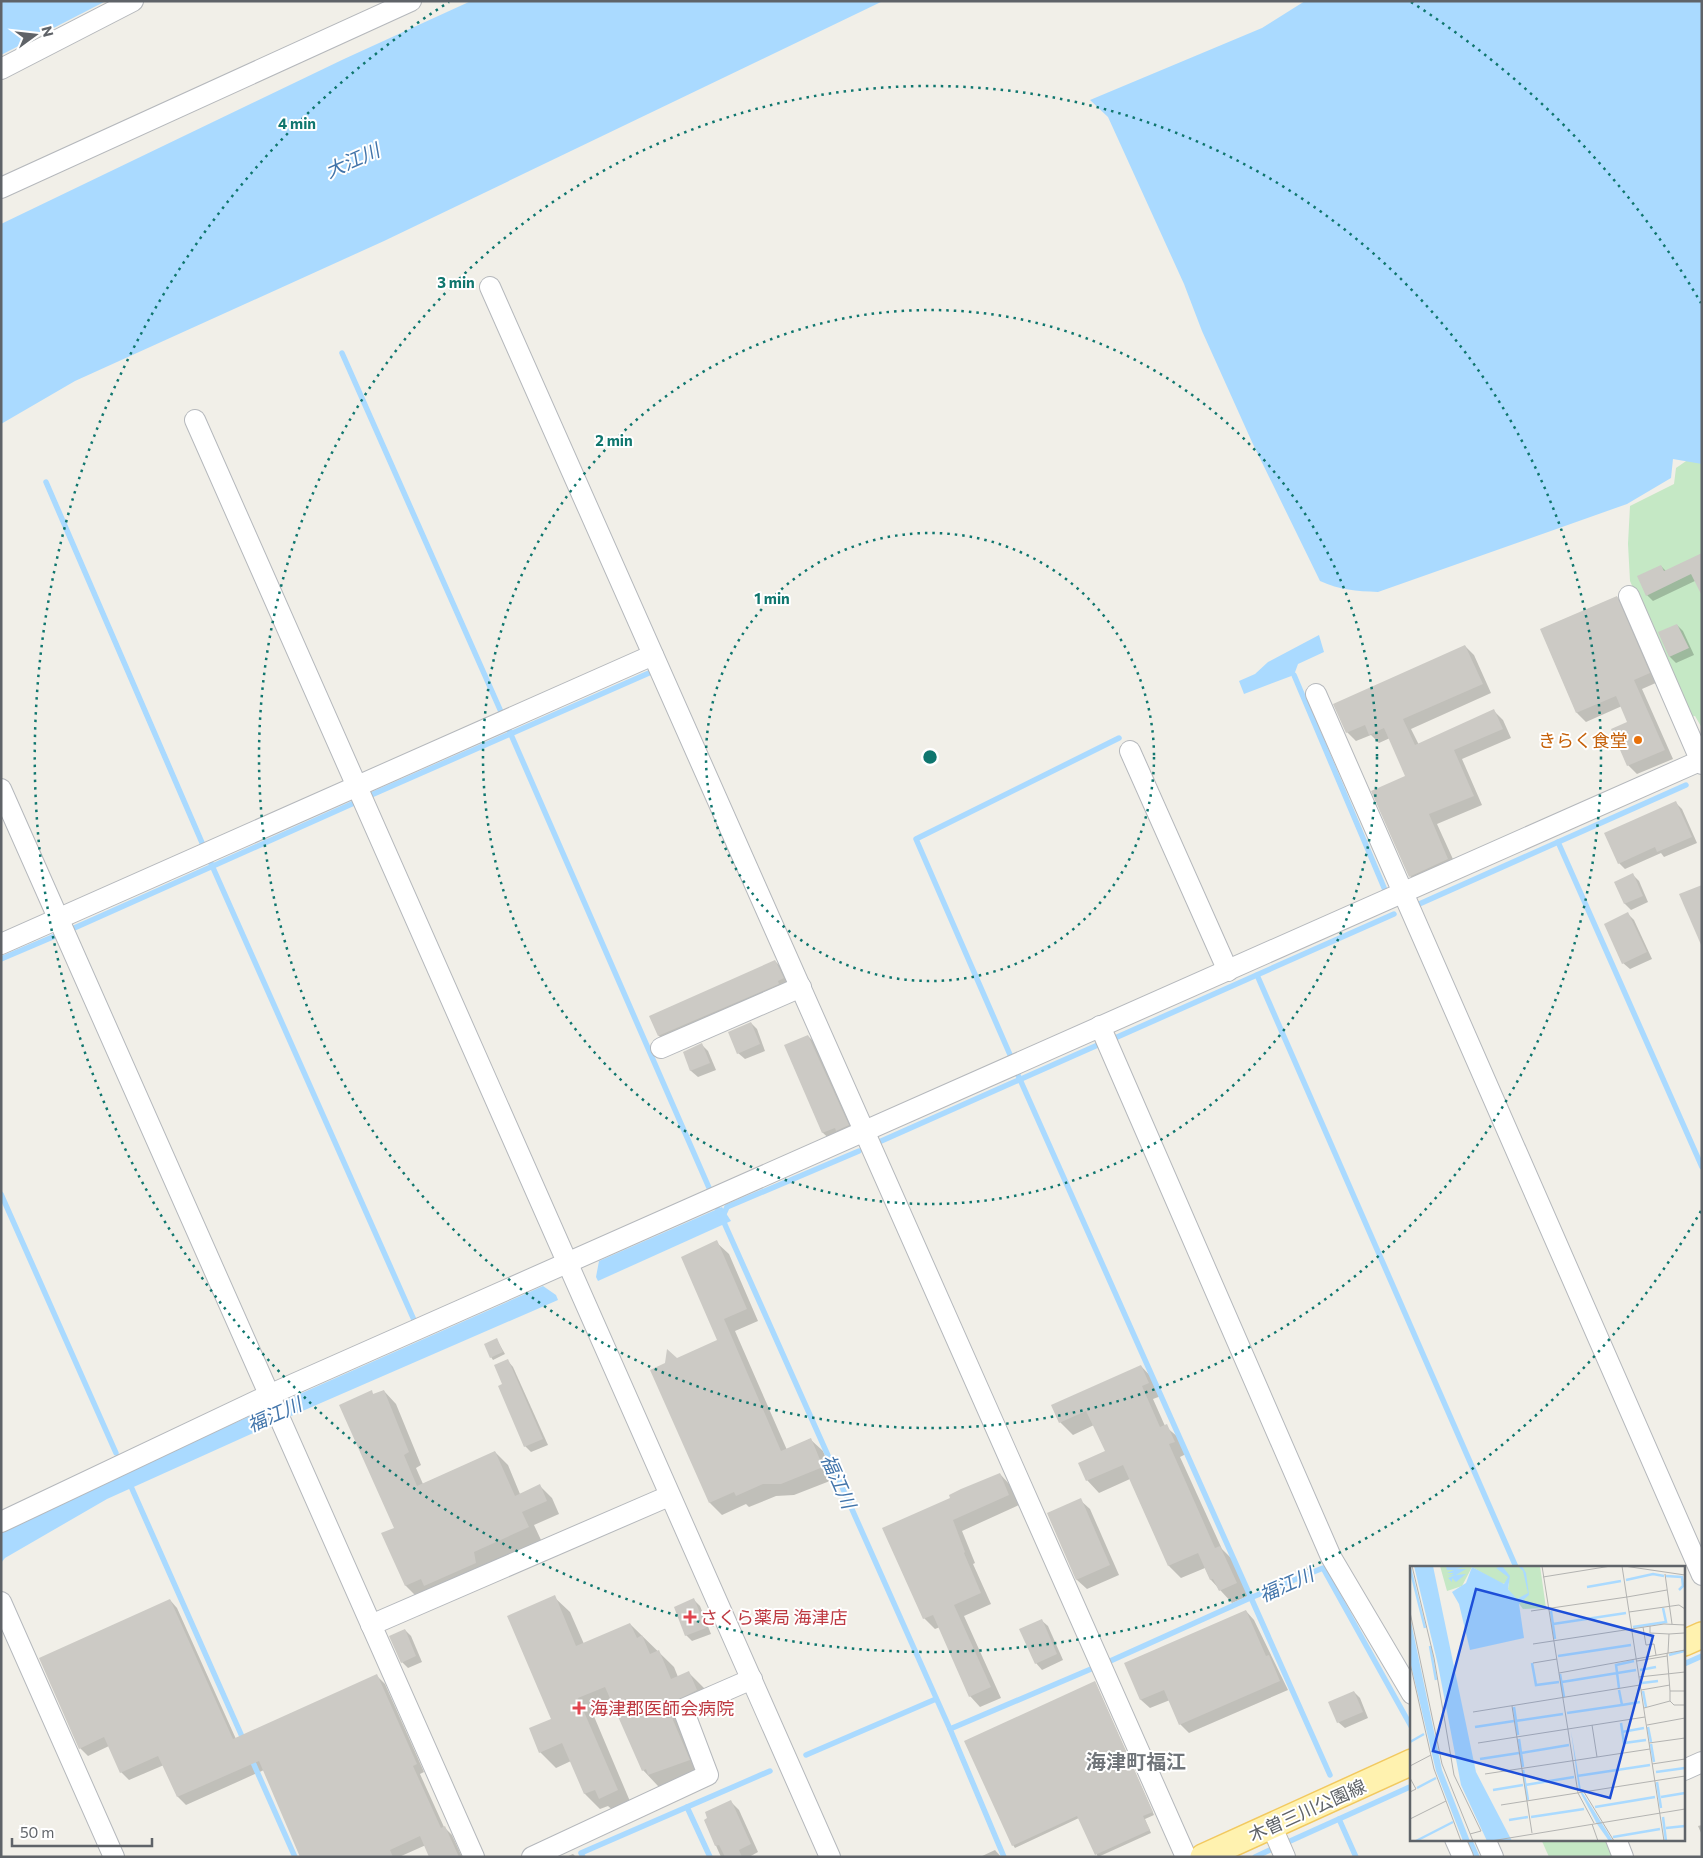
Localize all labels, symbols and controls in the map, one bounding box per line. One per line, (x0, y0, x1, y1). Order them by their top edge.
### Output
north arrow (10, 10, 60, 60)
text: N (38, 24, 58, 39)
text: 4 min (278, 114, 316, 132)
water label: 大江川 (321, 137, 385, 182)
text: 3 min (437, 273, 475, 291)
text: 2 min (595, 431, 633, 449)
text: 1 min (754, 589, 790, 607)
place label: きらく食堂 (1538, 729, 1628, 751)
marker: きらく食堂 (1632, 734, 1644, 746)
centre of rings (921, 748, 939, 766)
water label: 福江川 (243, 1391, 307, 1436)
water label: 福江川 (817, 1450, 862, 1514)
water label: 福江川 (1255, 1561, 1319, 1606)
inset map (1410, 1566, 1686, 1840)
place label: さくら薬局 海津店 (700, 1606, 847, 1628)
marker: さくら薬局 海津店 (684, 1611, 696, 1623)
place label: 海津郡医師会病院 (590, 1697, 734, 1719)
marker: 海津郡医師会病院 (572, 1701, 586, 1715)
district label: 海津町福江 (1086, 1749, 1186, 1773)
street label: 木曽三川公園線 (1245, 1774, 1369, 1846)
scale bar (12, 1816, 152, 1848)
text: 50 m (20, 1823, 54, 1841)

